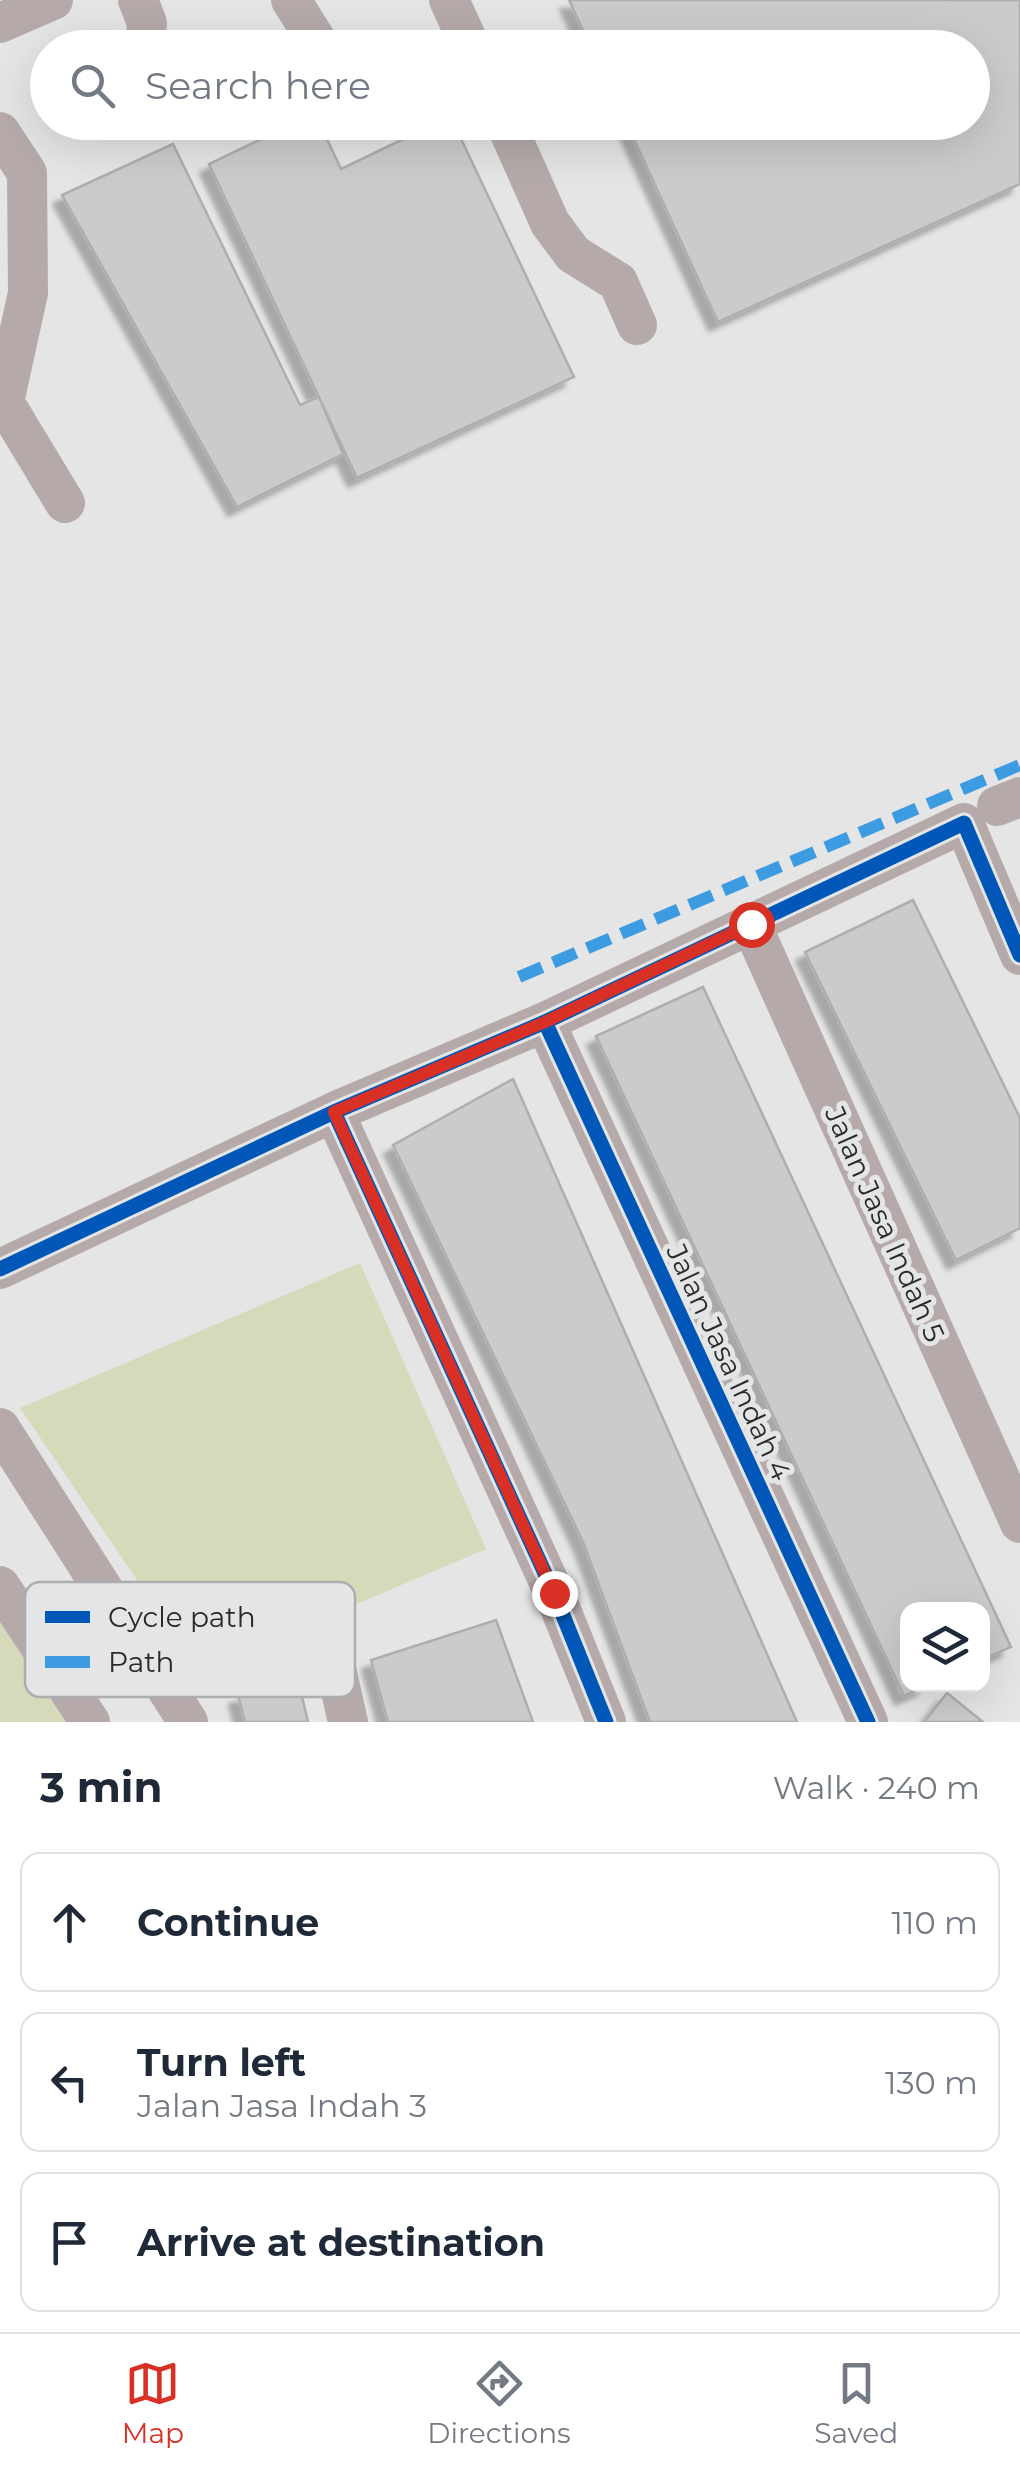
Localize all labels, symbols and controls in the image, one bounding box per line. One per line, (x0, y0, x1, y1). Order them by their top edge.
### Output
search box (30, 30, 990, 140)
icon: search (65, 58, 120, 113)
text: Search here (145, 62, 371, 109)
route start (729, 902, 775, 948)
street label: Jalan Jasa Indah 5 (817, 1100, 952, 1347)
street label: Jalan Jasa Indah 4 (659, 1238, 799, 1486)
route end (532, 1571, 578, 1617)
legend (25, 1582, 355, 1697)
text: Cycle path (108, 1600, 256, 1634)
map controls (900, 1602, 990, 1692)
button: layers (900, 1602, 990, 1692)
text: Path (108, 1645, 175, 1679)
text: 3 min (40, 1761, 162, 1813)
text: Walk · 240 m (773, 1768, 980, 1807)
icon: ahead (42, 1895, 97, 1950)
text: Continue (137, 1899, 319, 1946)
text: 110 m (891, 1903, 978, 1942)
text: Turn left (137, 2039, 306, 2086)
icon: left (42, 2055, 97, 2110)
text: 130 m (885, 2063, 978, 2102)
text: Jalan Jasa Indah 3 (137, 2086, 427, 2125)
icon: arrive (42, 2215, 97, 2270)
text: Arrive at destination (137, 2219, 545, 2266)
tab: Map (122, 2356, 184, 2450)
tab: Directions (427, 2356, 571, 2450)
tab: Saved (814, 2356, 898, 2450)

